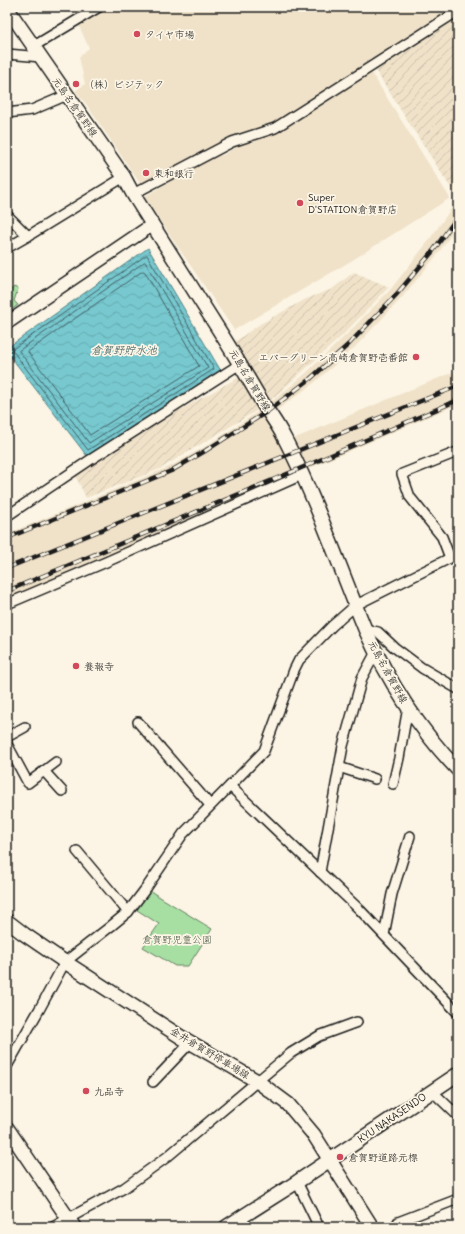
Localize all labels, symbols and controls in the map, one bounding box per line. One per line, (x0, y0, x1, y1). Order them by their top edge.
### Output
place label: タイヤ市場 (145, 28, 195, 41)
marker: タイヤ市場 (132, 29, 142, 39)
street label: 元島名倉賀野線 (50, 75, 100, 139)
place label: （株）ビジテック (84, 78, 164, 91)
marker: （株）ビジテック (71, 79, 81, 89)
place label: 東和銀行 (154, 167, 194, 180)
marker: 東和銀行 (141, 168, 151, 178)
place label: Super D'STATION倉賀野店 (308, 191, 397, 216)
marker: Super D'STATION倉賀野店 (295, 198, 305, 208)
water label: 倉賀野貯水池 (91, 343, 158, 357)
street label: 元島名倉賀野線 (226, 347, 274, 413)
place label: エバーグリーン高崎倉賀野壱番館 (259, 351, 408, 364)
marker: エバーグリーン高崎倉賀野壱番館 (411, 352, 421, 362)
street label: 元島名倉賀野線 (365, 638, 411, 706)
place label: 養報寺 (84, 660, 114, 673)
marker: 養報寺 (71, 661, 81, 671)
park label: 倉賀野児童公園 (142, 933, 212, 946)
street label: 金井倉賀野停車場線 (168, 1024, 252, 1082)
place label: 九品寺 (94, 1085, 124, 1098)
marker: 九品寺 (81, 1086, 91, 1096)
street label: KYU NAKASENDO (355, 1090, 429, 1146)
place label: 倉賀野道路元標 (348, 1151, 418, 1164)
marker: 倉賀野道路元標 (335, 1152, 345, 1162)

